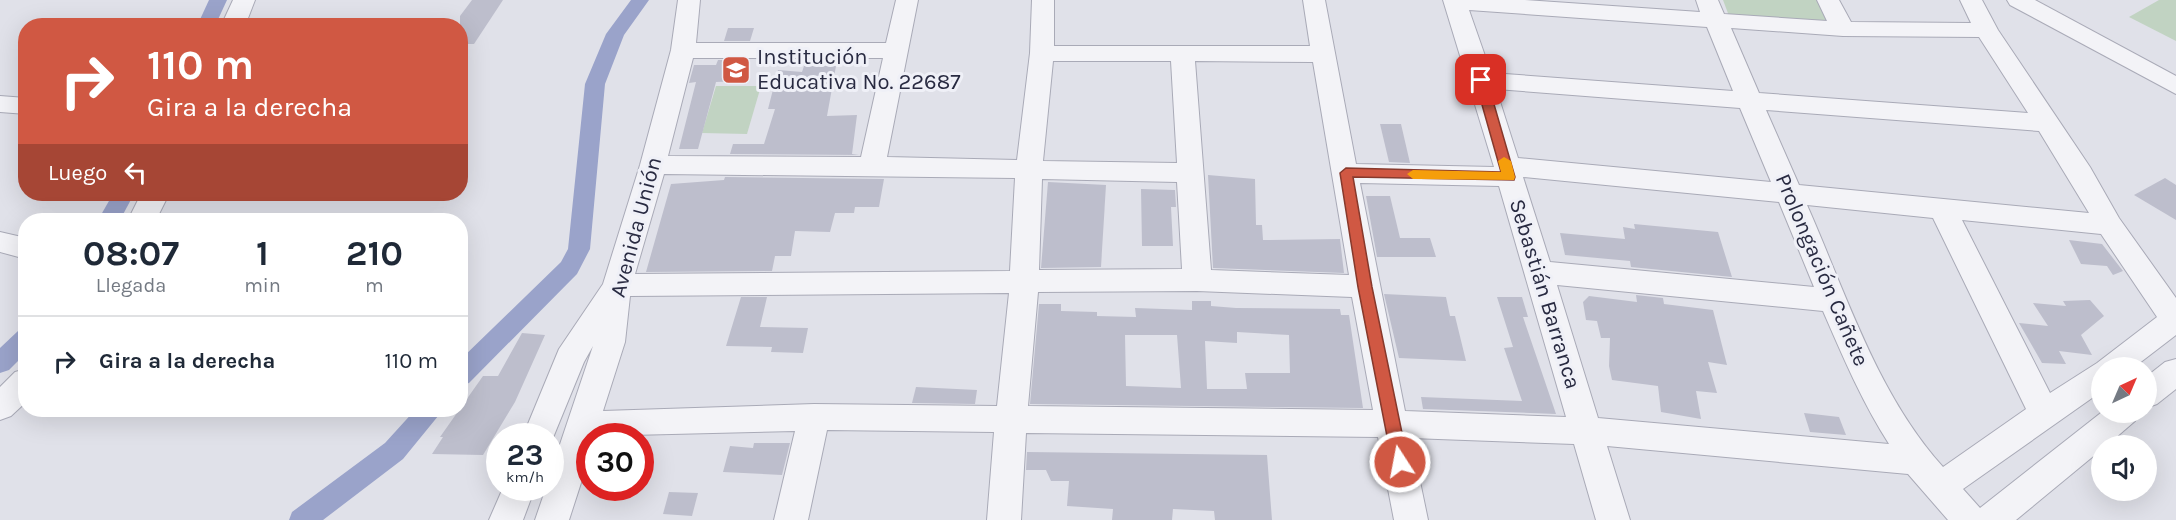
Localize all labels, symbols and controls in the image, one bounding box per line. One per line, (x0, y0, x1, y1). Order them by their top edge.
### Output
text: 110 m (147, 40, 254, 90)
icon: right (48, 42, 126, 120)
place label: Institución Educativa No. 22687 (757, 44, 961, 95)
school or university icon: Institución Educativa No. 22687 (720, 54, 752, 86)
pin (1455, 54, 1506, 105)
icon: arrive (1464, 63, 1497, 96)
text: Gira a la derecha (147, 91, 352, 123)
street label: Avenida Unión (605, 154, 667, 300)
icon: left (119, 156, 152, 189)
text: Luego (48, 160, 107, 186)
street label: Prolongación Cañete (1770, 170, 1874, 370)
street label: Sebastián Barranca (1504, 196, 1586, 392)
text: 08:07 (83, 232, 179, 274)
text: 1 (256, 232, 269, 274)
text: 210 (346, 232, 403, 274)
text: Llegada (96, 274, 166, 297)
text: min (244, 274, 281, 297)
text: m (365, 274, 384, 297)
icon: right (48, 345, 81, 378)
text: Gira a la derecha (99, 348, 275, 374)
text: 110 m (385, 348, 438, 374)
north arrow (2091, 357, 2157, 423)
map controls (2091, 357, 2157, 501)
speed limit sign: 30 (576, 423, 654, 501)
position arrow (1368, 430, 1432, 494)
button: sound (2091, 435, 2157, 501)
text: 23 (507, 437, 543, 473)
text: km/h (506, 468, 544, 486)

